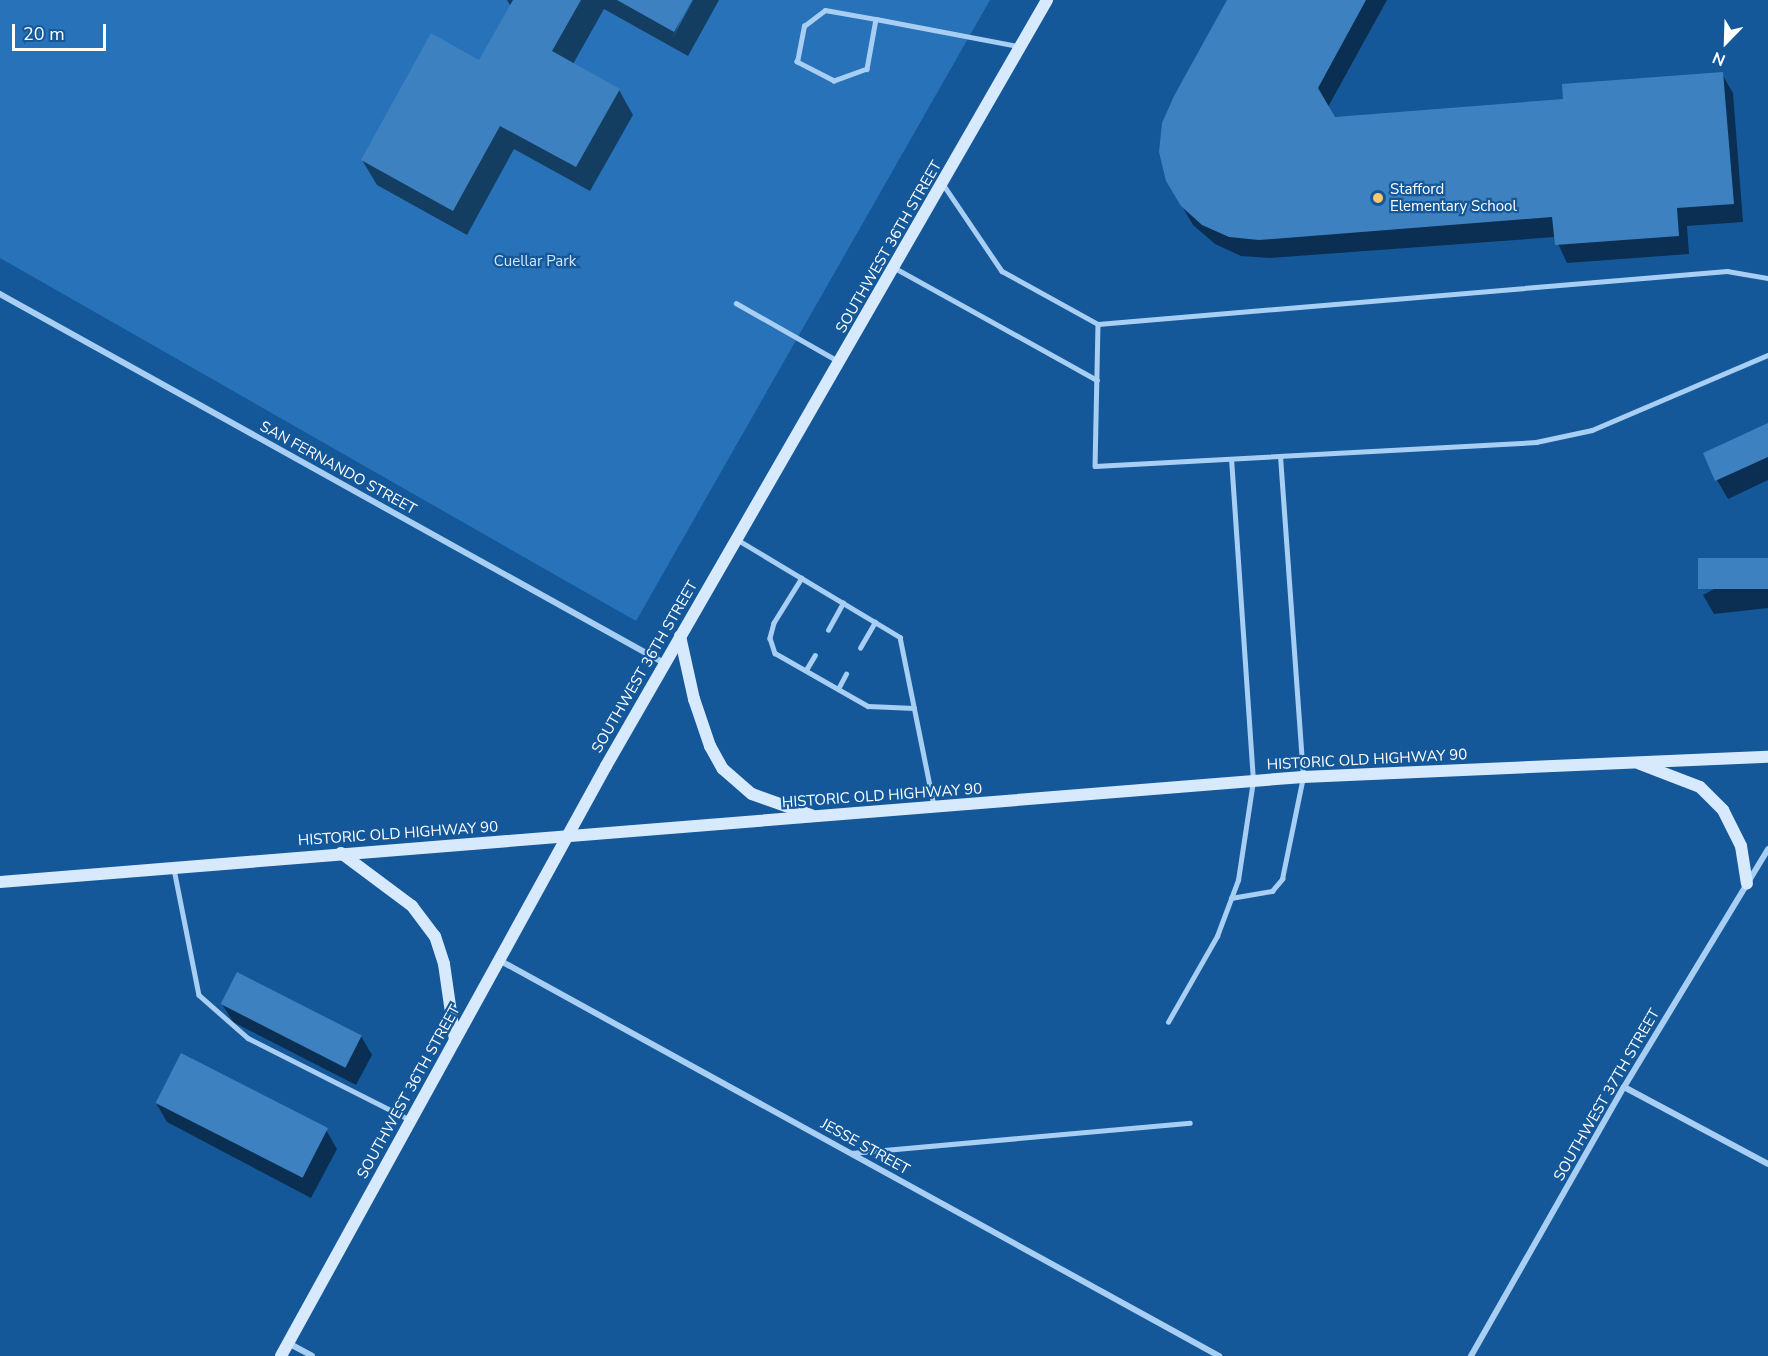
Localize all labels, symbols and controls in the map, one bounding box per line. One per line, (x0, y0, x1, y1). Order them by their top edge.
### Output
scale bar (15, 12, 110, 50)
north arrow (1696, 12, 1756, 72)
text: 20 m (23, 22, 65, 46)
text: N (1709, 46, 1729, 71)
street label: SOUTHWEST 36TH STREET (832, 158, 946, 336)
place label: Stafford Elementary School (1390, 180, 1517, 215)
marker: Stafford Elementary School (1371, 191, 1385, 205)
park label: Cuellar Park (494, 253, 576, 271)
street label: SAN FERNANDO STREET (257, 417, 419, 519)
street label: SOUTHWEST 36TH STREET (588, 578, 702, 756)
street label: HISTORIC OLD HIGHWAY 90 (1266, 746, 1468, 774)
street label: HISTORIC OLD HIGHWAY 90 (781, 780, 983, 812)
street label: HISTORIC OLD HIGHWAY 90 (297, 818, 499, 850)
street label: SOUTHWEST 36TH STREET (354, 1002, 464, 1182)
street label: SOUTHWEST 37TH STREET (1550, 1006, 1664, 1184)
street label: JESSE STREET (817, 1115, 913, 1179)

